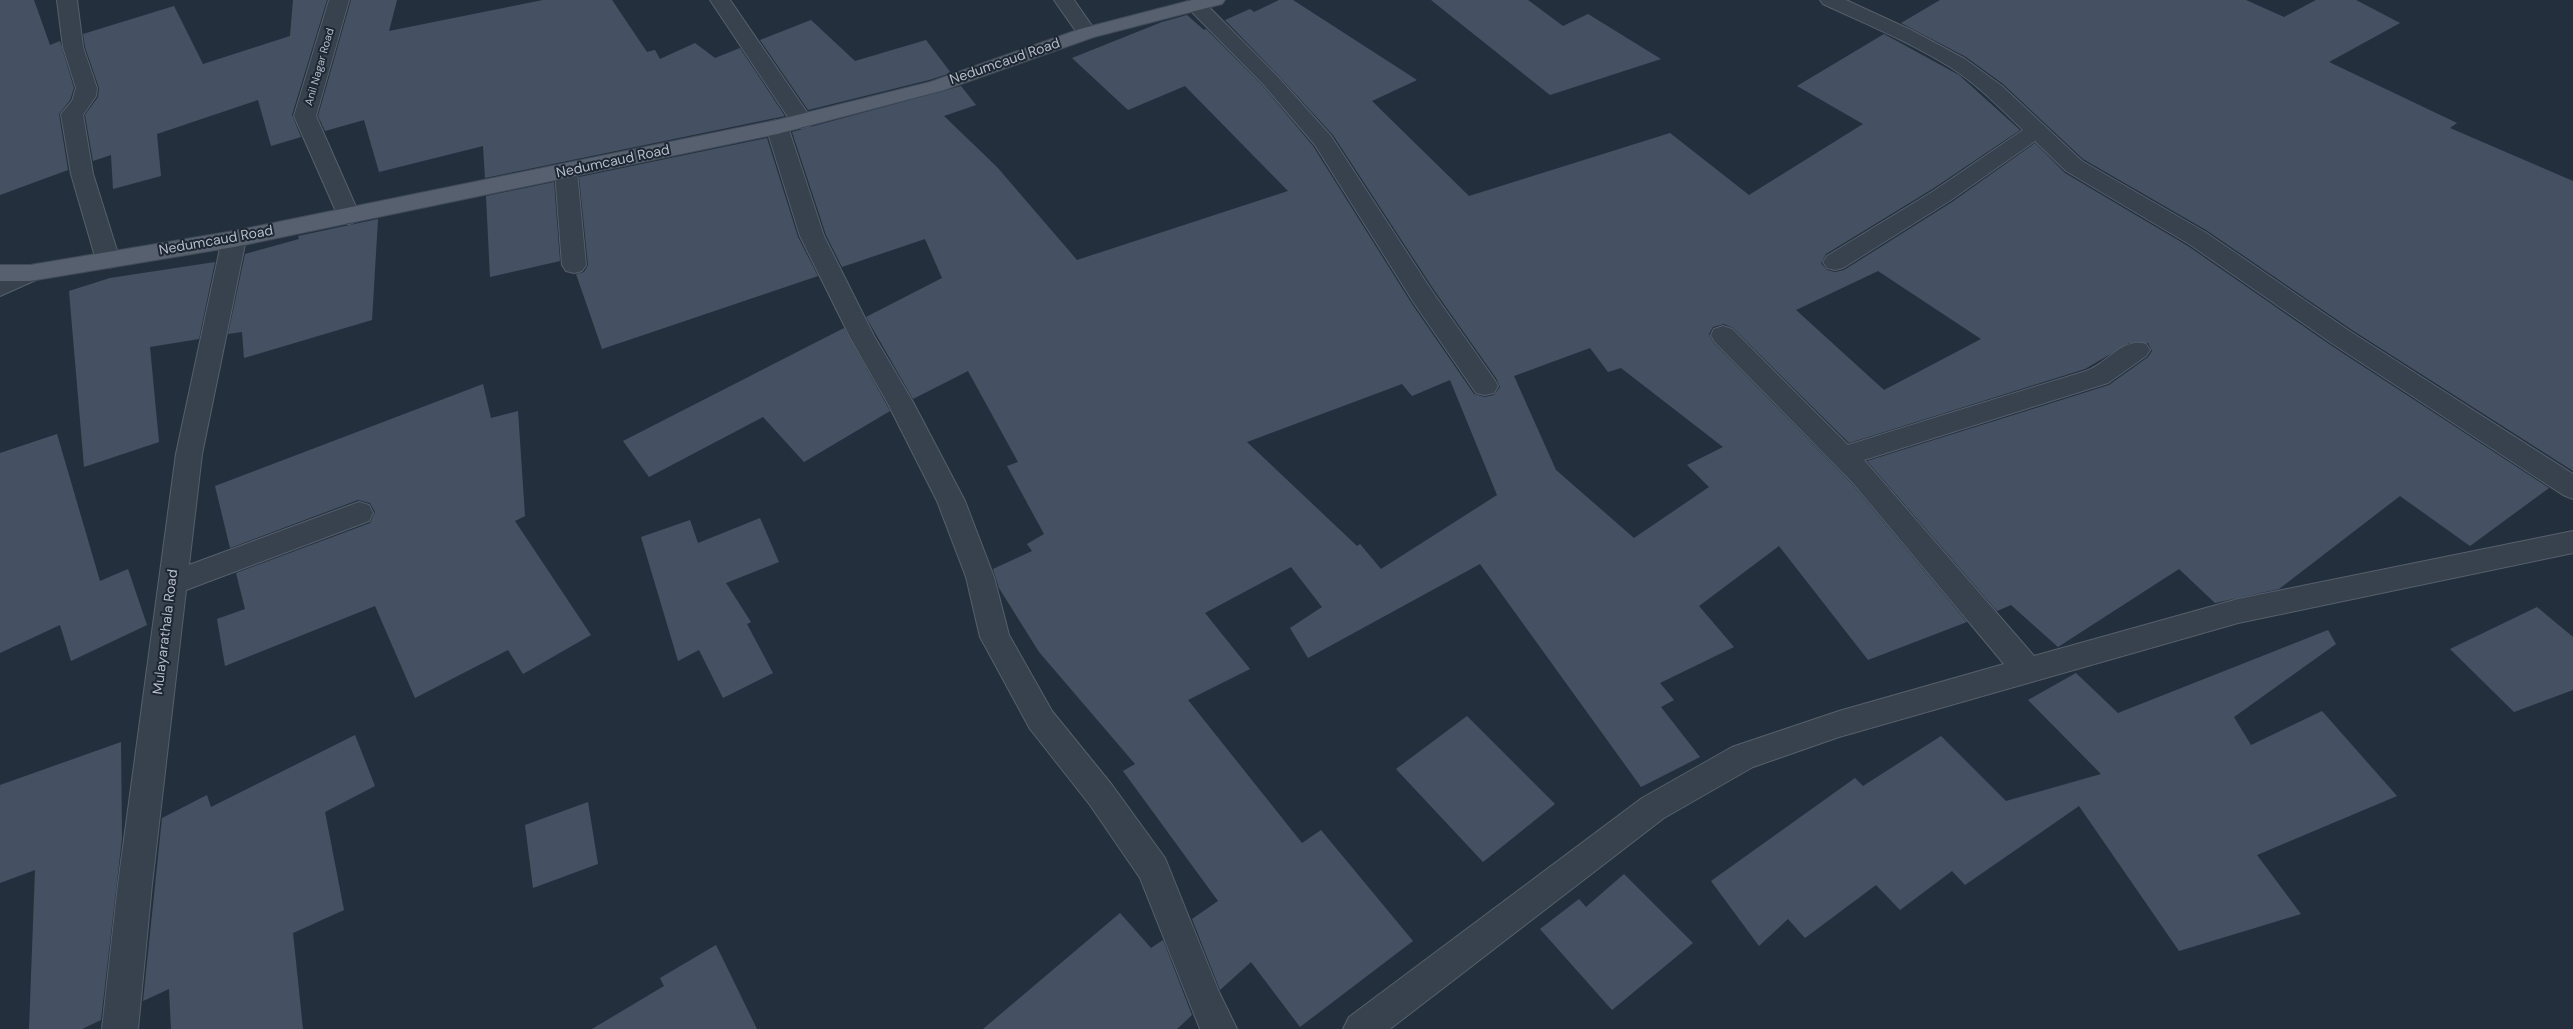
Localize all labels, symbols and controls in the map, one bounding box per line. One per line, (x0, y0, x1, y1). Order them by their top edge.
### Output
street label: Anil Nagar Road (303, 27, 337, 107)
street label: Nedumcaud Road (948, 35, 1062, 89)
street label: Nedumcaud Road (555, 142, 671, 182)
street label: Nedumcaud Road (158, 223, 274, 259)
street label: Mulayarathala Road (150, 568, 182, 696)

